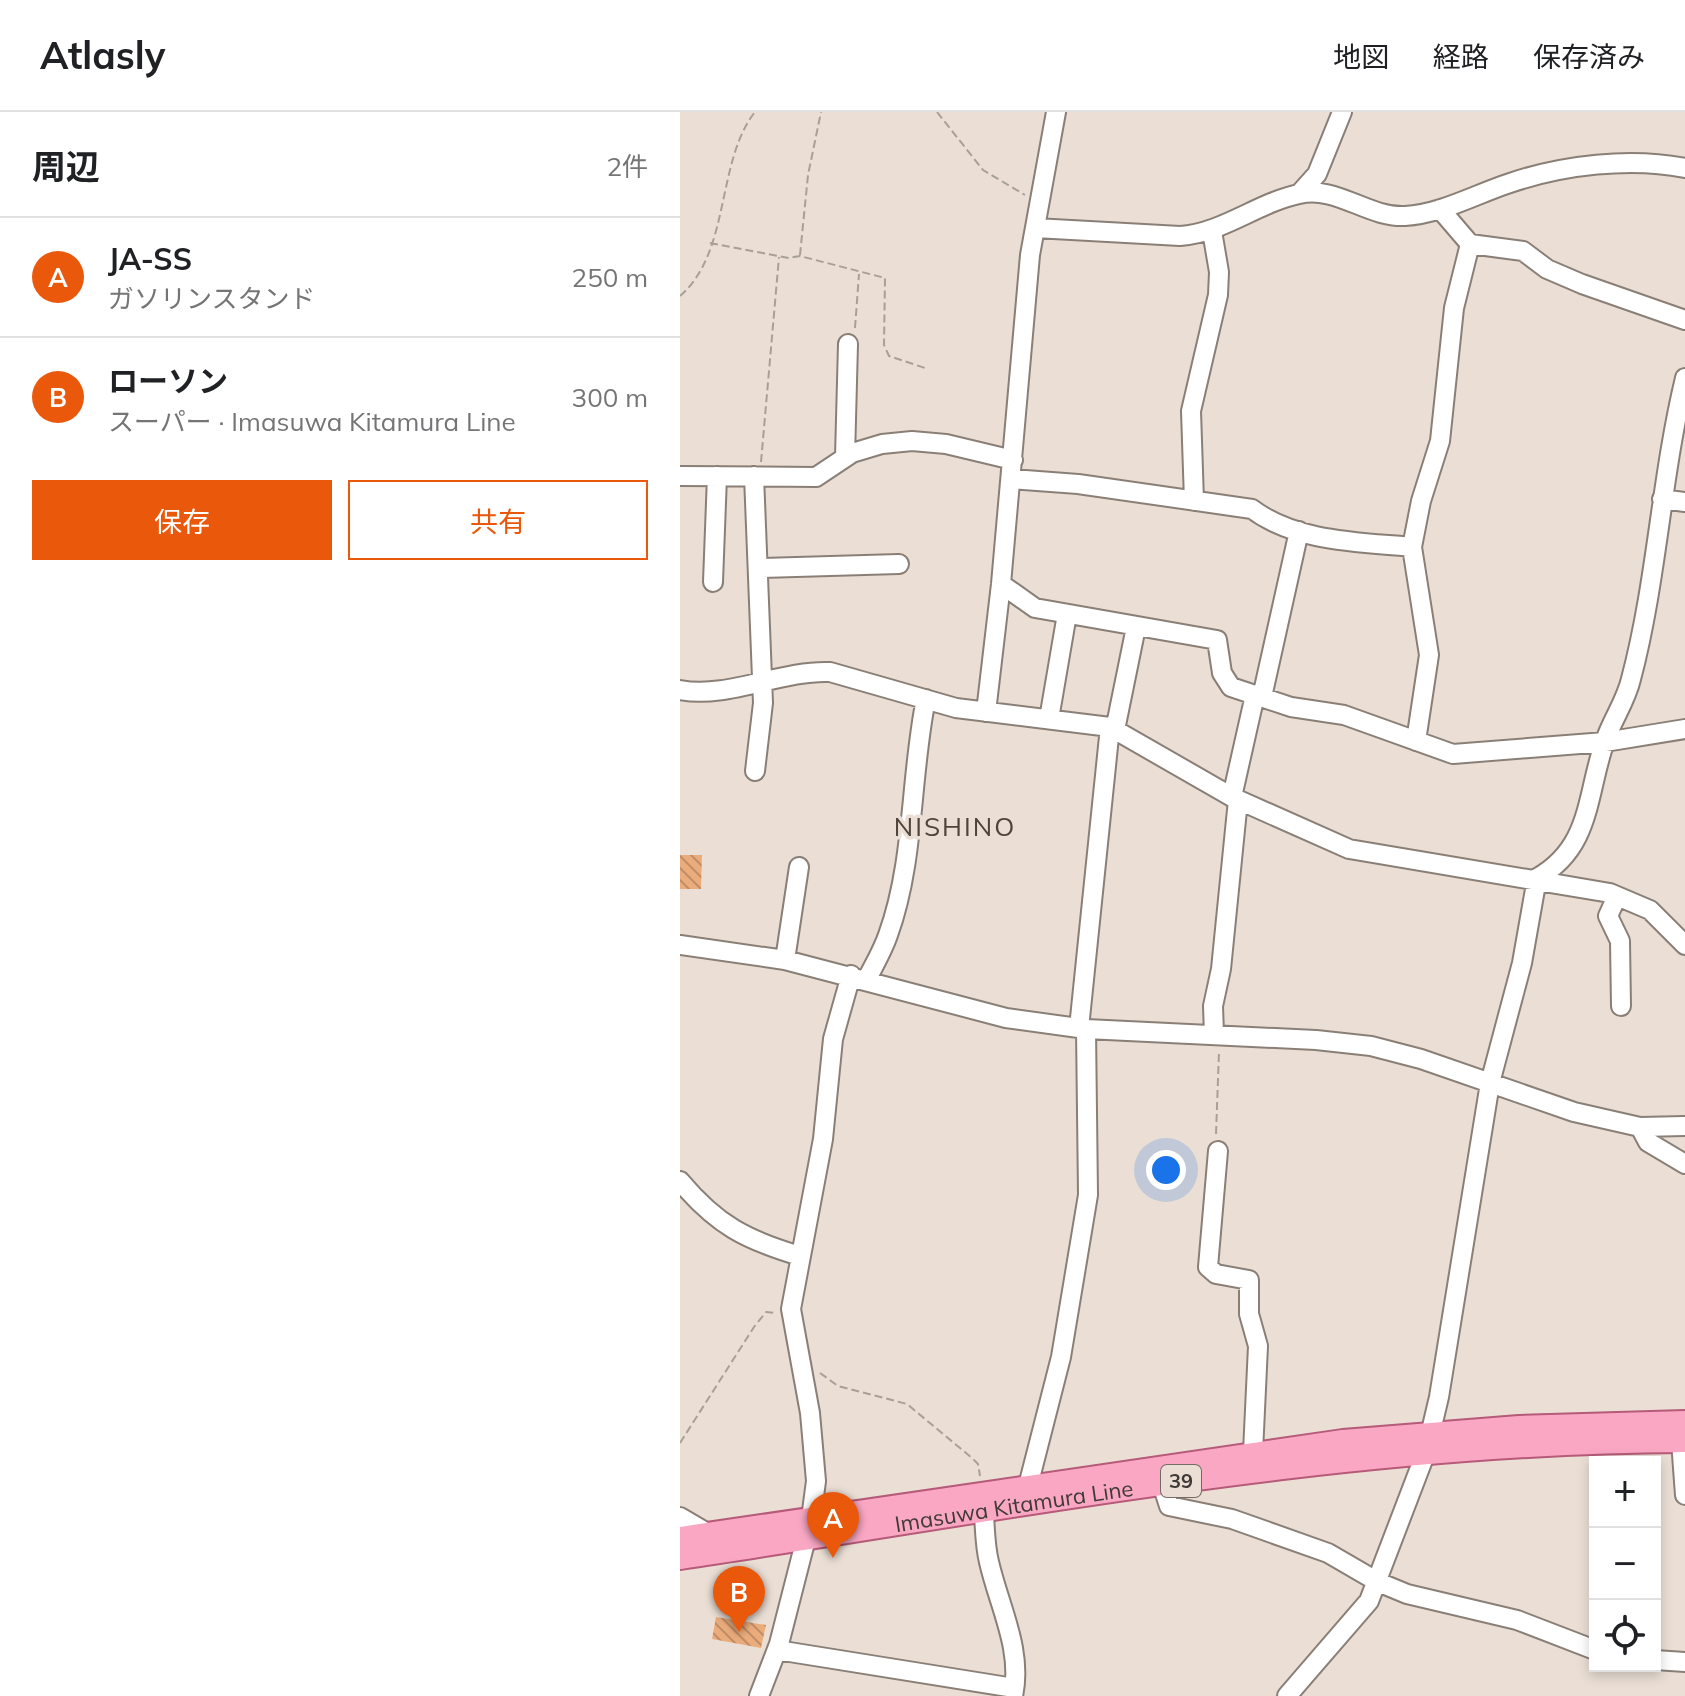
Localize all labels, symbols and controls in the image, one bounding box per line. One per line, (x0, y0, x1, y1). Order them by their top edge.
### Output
text: Atlasly (40, 31, 165, 79)
text: 地図 (1333, 39, 1389, 74)
text: 経路 (1433, 39, 1489, 74)
text: 保存済み (1533, 39, 1645, 74)
text: 周辺 (32, 145, 100, 188)
text: 2件 (606, 150, 648, 183)
text: JA-SS (108, 240, 192, 278)
text: A (48, 261, 68, 294)
text: 250 m (572, 261, 648, 294)
text: ガソリンスタンド (108, 282, 315, 315)
text: ローソン (108, 362, 228, 400)
text: B (49, 381, 67, 414)
text: 300 m (572, 381, 648, 414)
text: スーパー · Imasuwa Kitamura Line (108, 405, 516, 438)
button: 保存 (32, 480, 332, 560)
button: 共有 (348, 480, 648, 560)
district label: NISHINO (894, 810, 1016, 843)
your location (1146, 1150, 1186, 1190)
map controls (1589, 1456, 1661, 1672)
button: + (1589, 1456, 1661, 1528)
road number: 39 (1161, 1465, 1201, 1497)
street label: Imasuwa Kitamura Line (893, 1474, 1135, 1538)
pin: A (807, 1492, 859, 1558)
button: − (1589, 1528, 1661, 1600)
pin: B (713, 1566, 765, 1632)
button: locate (1589, 1600, 1661, 1672)

